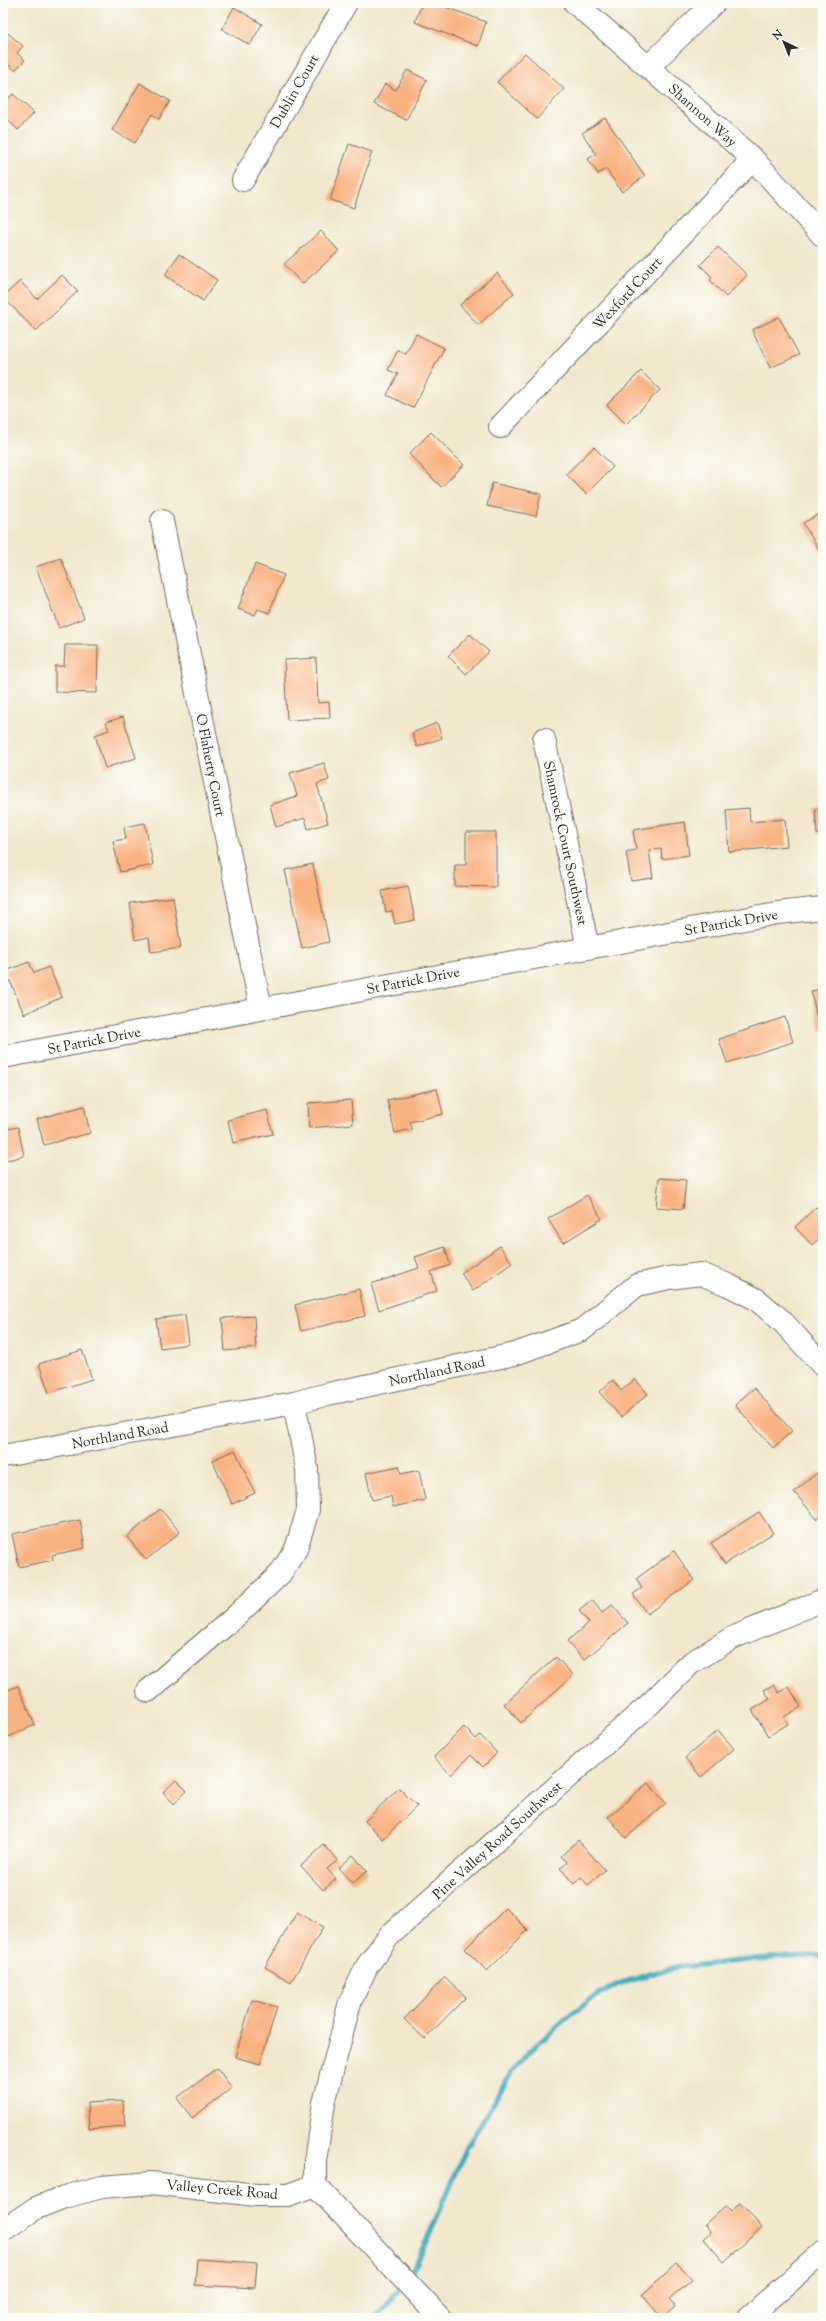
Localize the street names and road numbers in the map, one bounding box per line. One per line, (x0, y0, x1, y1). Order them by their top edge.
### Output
street label: Dublin Court (266, 51, 325, 133)
street label: Shannon Way (663, 80, 740, 153)
street label: Wexford Court (589, 253, 668, 335)
street label: O Flaherty Court (189, 712, 229, 819)
street label: Shamrock Court Southwest (537, 759, 591, 928)
street label: St Patrick Drive (683, 906, 780, 942)
street label: St Patrick Drive (365, 963, 462, 1001)
street label: St Patrick Drive (46, 1023, 143, 1061)
street label: Northland Road (388, 1353, 487, 1393)
street label: Northland Road (70, 1419, 170, 1455)
street label: Pine Valley Road Southwest (429, 1778, 568, 1905)
street label: Valley Creek Road (165, 2176, 279, 2206)

